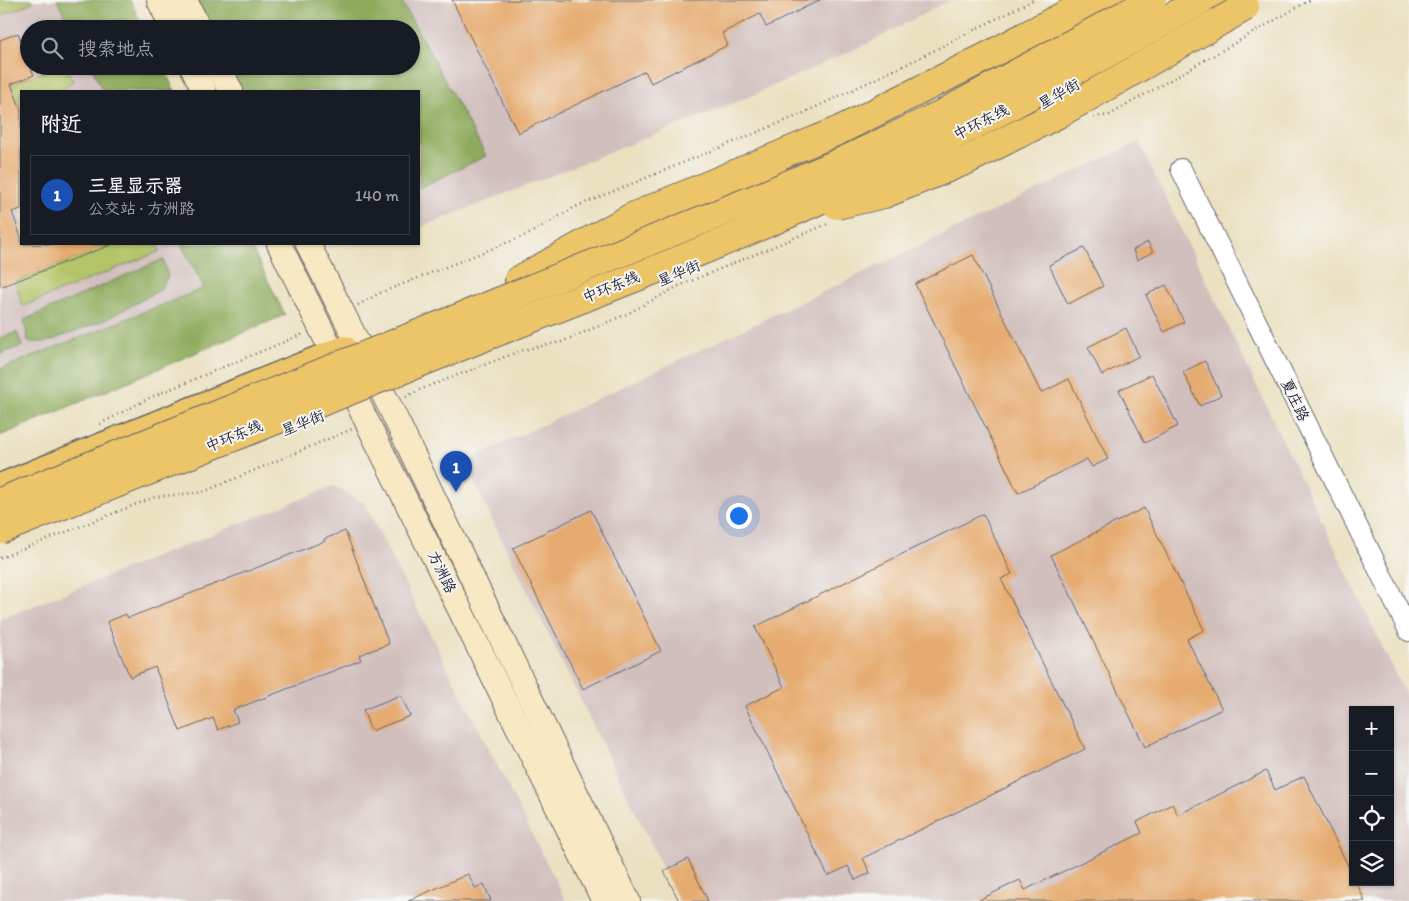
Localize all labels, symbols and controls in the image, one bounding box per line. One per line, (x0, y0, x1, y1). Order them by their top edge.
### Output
search box (20, 20, 420, 75)
icon: search (38, 34, 66, 62)
text: 搜索地点 (78, 37, 154, 60)
street label: 星华街 (1035, 75, 1083, 113)
street label: 中环东线 (950, 100, 1012, 144)
text: 附近 (40, 111, 82, 136)
text: 三星显示器 (88, 174, 183, 197)
text: 1 (53, 186, 61, 205)
text: 140 m (355, 186, 399, 205)
text: 公交站 · 方洲路 (88, 199, 195, 218)
street label: 星华街 (655, 256, 703, 290)
street label: 中环东线 (580, 267, 642, 307)
street label: 夏庄路 (1277, 376, 1313, 424)
street label: 星华街 (279, 406, 327, 440)
street label: 中环东线 (203, 416, 265, 456)
pin: 1 (440, 451, 472, 492)
your location (726, 503, 752, 529)
street label: 方洲路 (424, 548, 460, 596)
map controls (1349, 706, 1394, 886)
button: + (1349, 706, 1394, 751)
button: − (1349, 751, 1394, 796)
button: locate (1349, 796, 1394, 841)
button: layers (1349, 841, 1394, 886)

